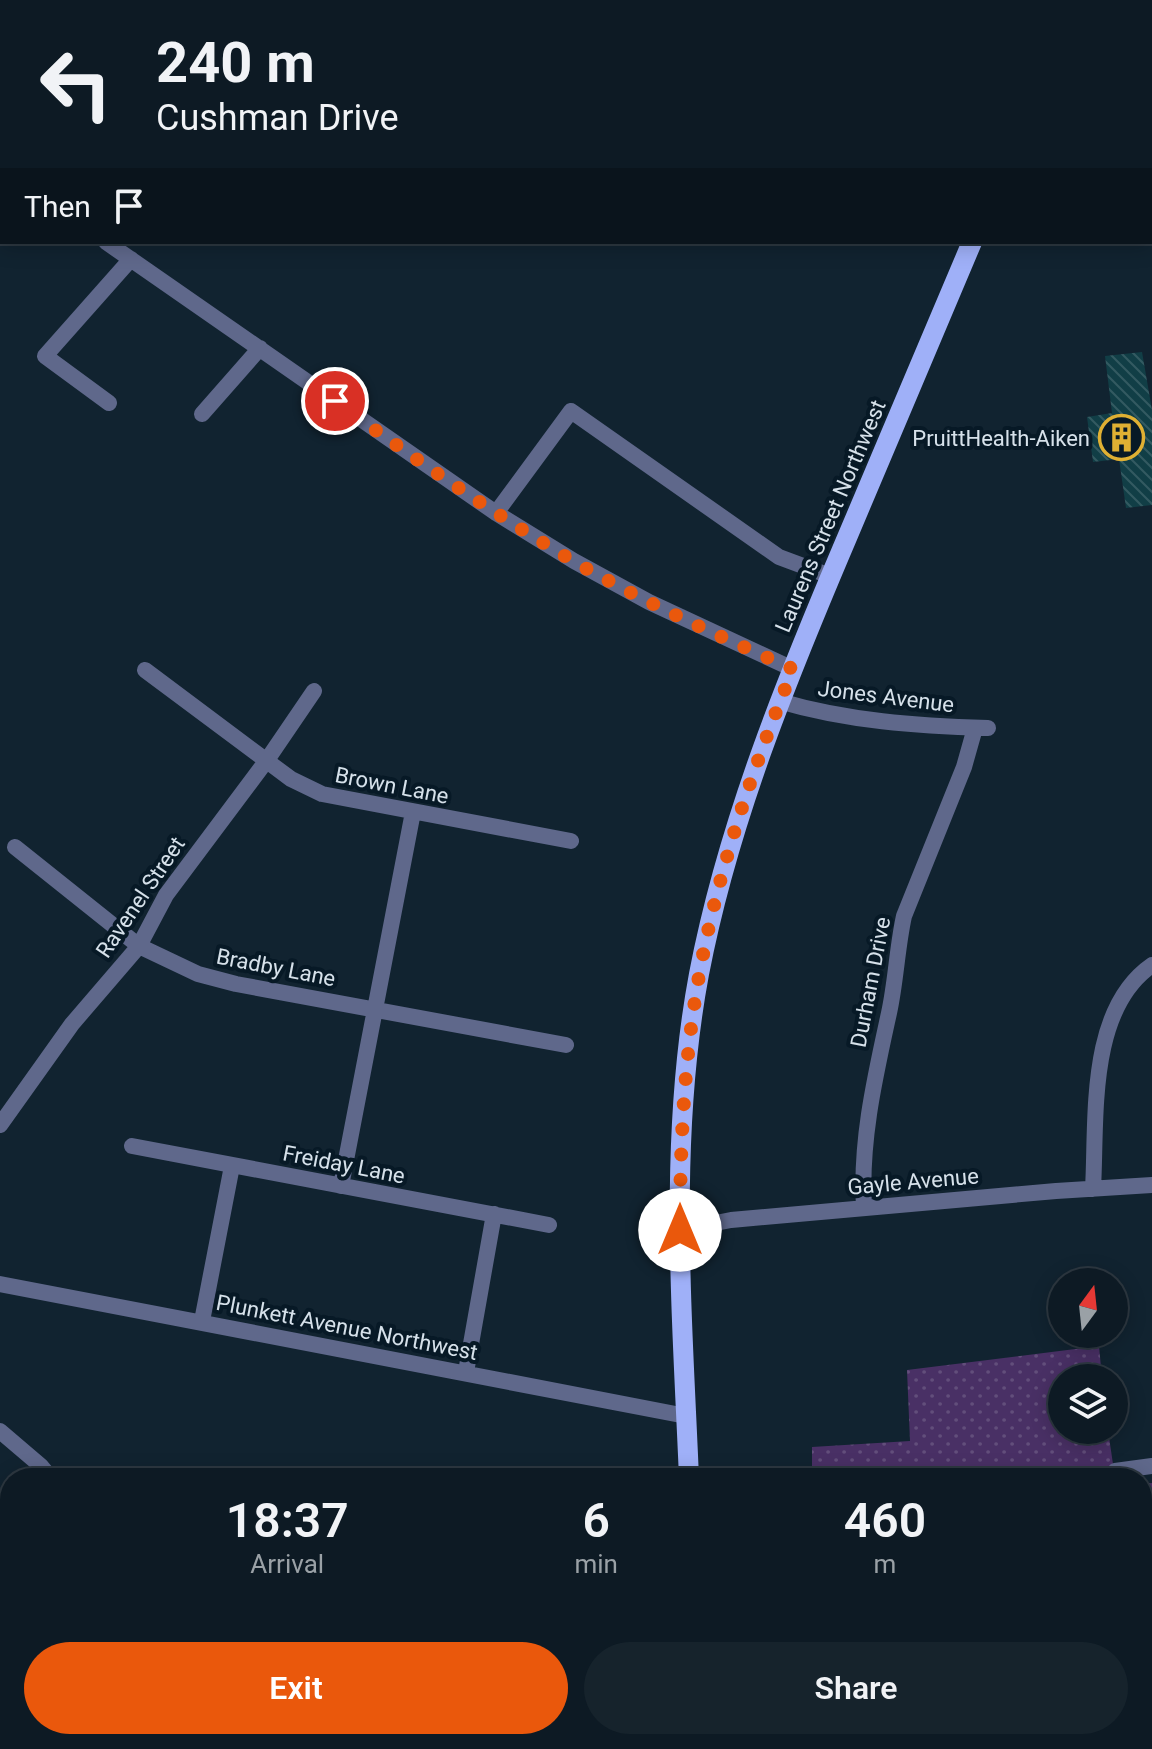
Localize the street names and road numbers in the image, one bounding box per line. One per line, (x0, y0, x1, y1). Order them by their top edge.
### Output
street label: Laurens Street Northwest (770, 396, 891, 636)
street label: Jones Avenue (816, 676, 956, 717)
street label: Brown Lane (333, 762, 451, 809)
street label: Ravenel Street (91, 832, 190, 962)
street label: Durham Drive (846, 915, 895, 1049)
street label: Bradby Lane (214, 944, 338, 991)
street label: Freiday Lane (281, 1140, 407, 1189)
street label: Gayle Avenue (846, 1163, 980, 1200)
street label: Plunkett Avenue Northwest (214, 1290, 480, 1365)

